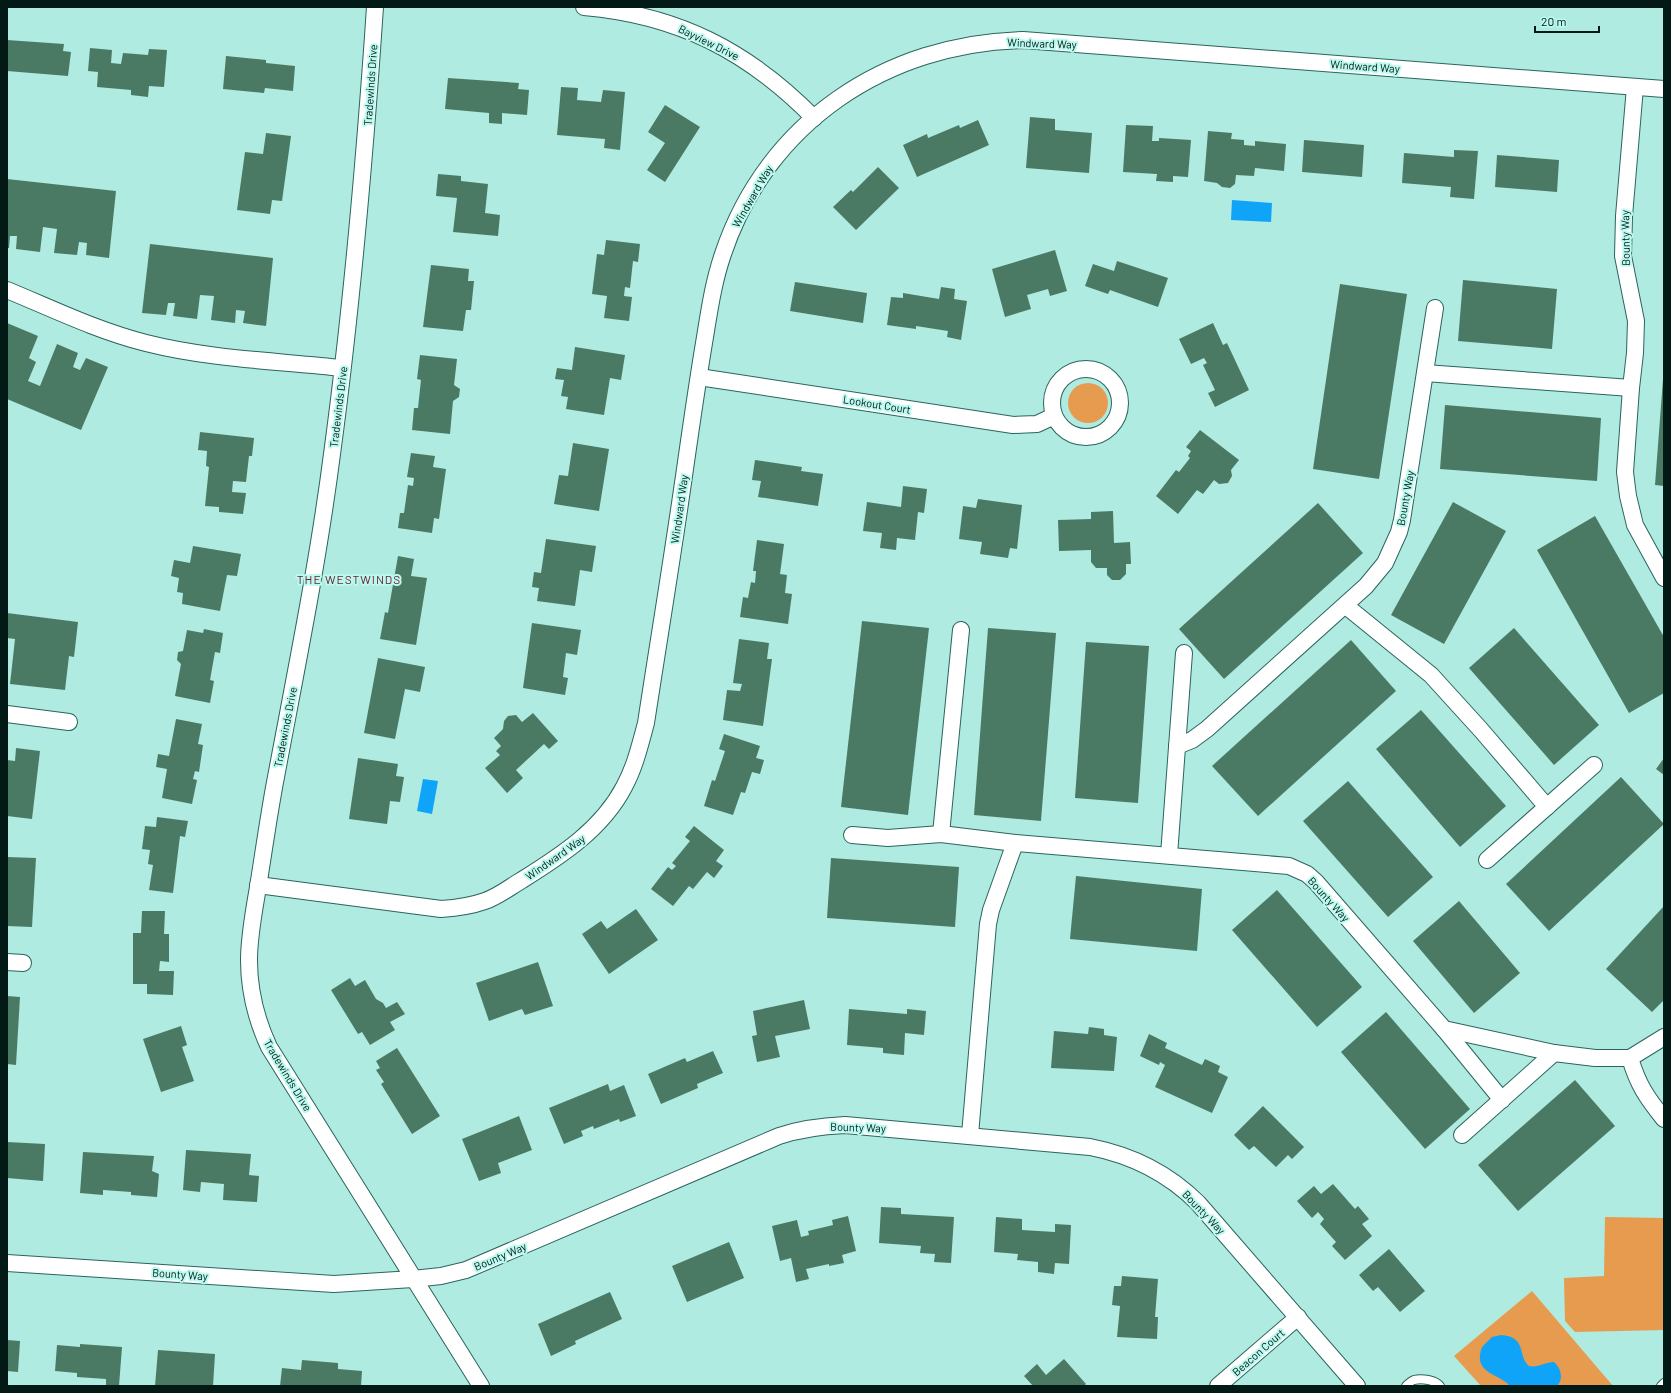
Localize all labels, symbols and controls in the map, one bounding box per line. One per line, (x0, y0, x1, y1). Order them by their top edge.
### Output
scale bar (1535, 8, 1599, 34)
text: 20 m (1541, 14, 1567, 28)
street label: Bayview Drive (677, 22, 742, 62)
street label: Windward Way (1007, 35, 1077, 51)
street label: Tradewinds Drive (361, 44, 379, 126)
street label: Windward Way (1330, 57, 1400, 75)
street label: Windward Way (729, 163, 775, 229)
street label: Bounty Way (1618, 210, 1632, 266)
street label: Tradewinds Drive (327, 366, 349, 448)
street label: Lookout Court (842, 392, 912, 416)
street label: Bounty Way (1394, 469, 1416, 527)
street label: Windward Way (668, 474, 690, 544)
district label: THE WESTWINDS (297, 572, 401, 586)
street label: Tradewinds Drive (271, 686, 299, 768)
street label: Windward Way (523, 832, 587, 882)
street label: Bounty Way (1306, 874, 1352, 924)
street label: Tradewinds Drive (261, 1037, 315, 1113)
street label: Bounty Way (830, 1120, 886, 1134)
street label: Bounty Way (1180, 1187, 1228, 1237)
street label: Bounty Way (472, 1239, 528, 1273)
street label: Bounty Way (152, 1266, 208, 1282)
street label: Beacon Court (1229, 1326, 1287, 1378)

